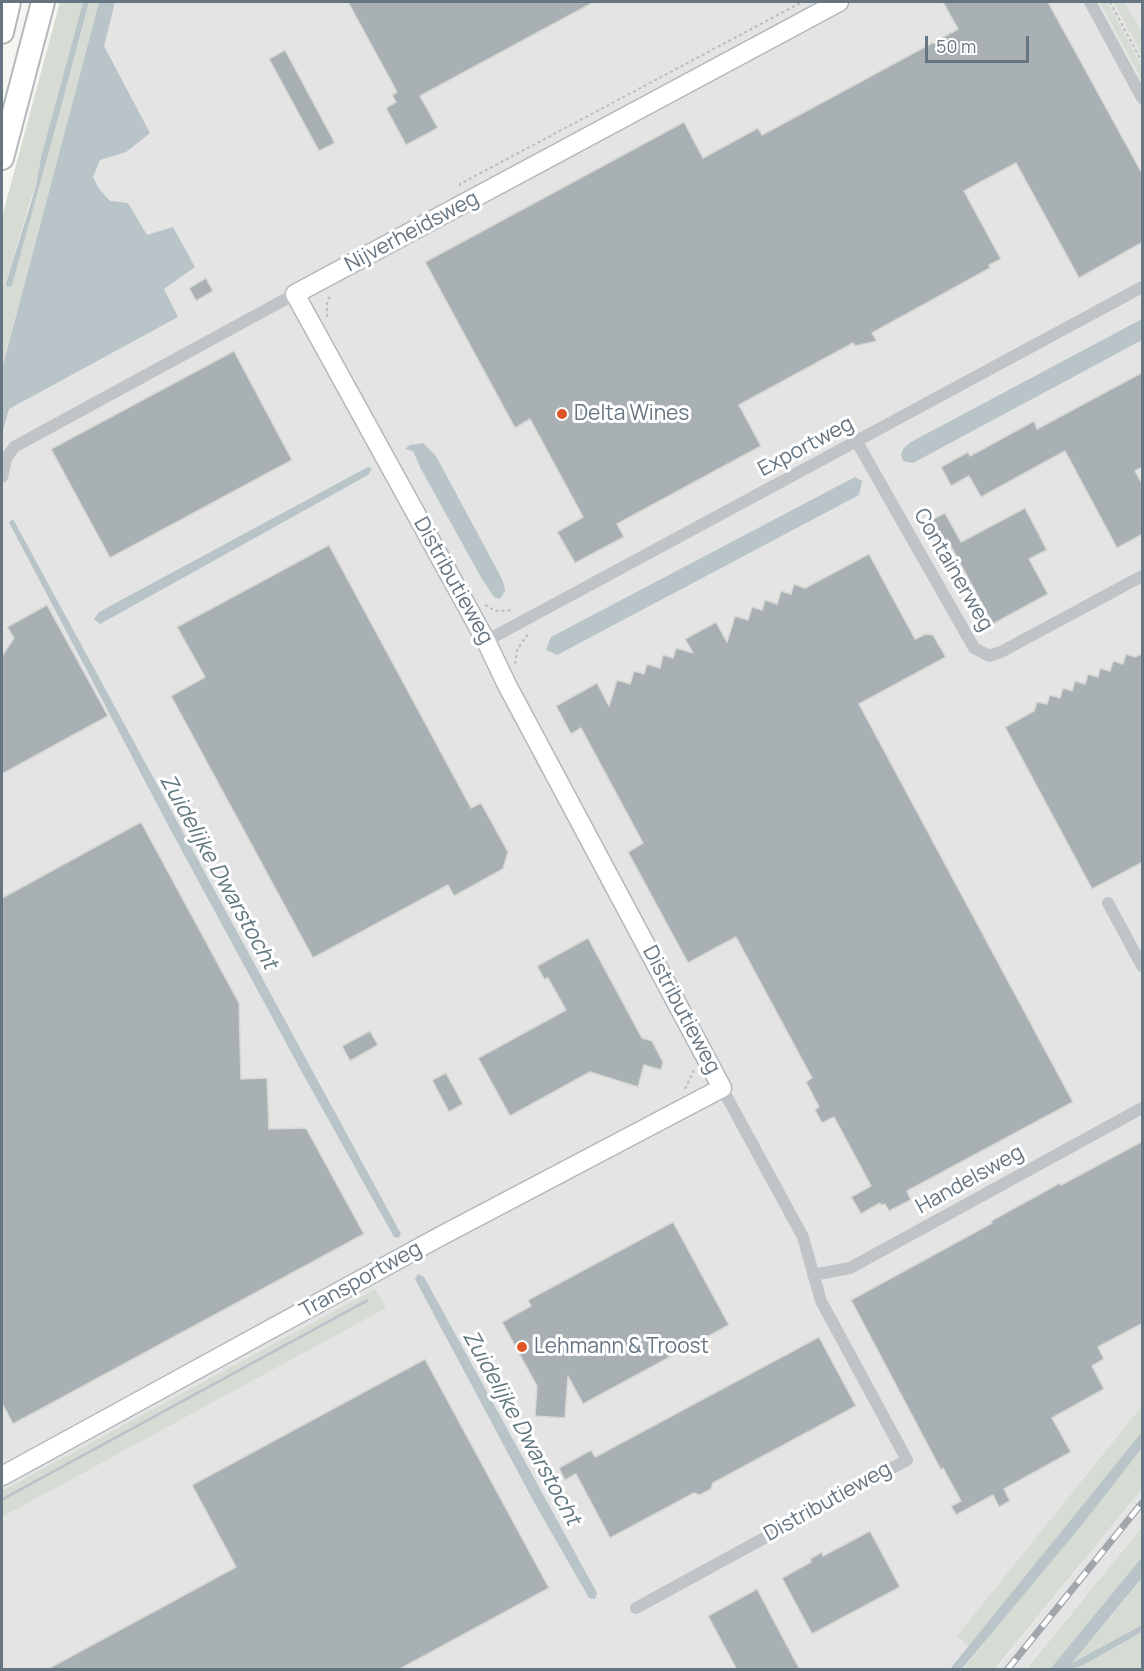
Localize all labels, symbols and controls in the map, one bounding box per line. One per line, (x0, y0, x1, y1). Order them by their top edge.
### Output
scale bar (928, 24, 1032, 62)
text: 50 m (936, 34, 976, 58)
street label: Nijverheidsweg (341, 186, 483, 278)
place label: Delta Wines (574, 401, 689, 427)
marker: Delta Wines (555, 407, 569, 421)
street label: Exportweg (754, 411, 858, 483)
street label: Containerweg (908, 504, 998, 636)
street label: Distributieweg (408, 513, 498, 649)
water label: Zuidelijke Dwarstocht (153, 770, 283, 974)
street label: Distributieweg (637, 942, 725, 1078)
street label: Handelsweg (912, 1140, 1028, 1220)
street label: Transportweg (296, 1236, 426, 1324)
water label: Zuidelijke Dwarstocht (456, 1326, 586, 1530)
place label: Lehmann & Troost (534, 1334, 709, 1360)
marker: Lehmann & Troost (515, 1340, 529, 1354)
street label: Distributieweg (760, 1457, 896, 1547)

